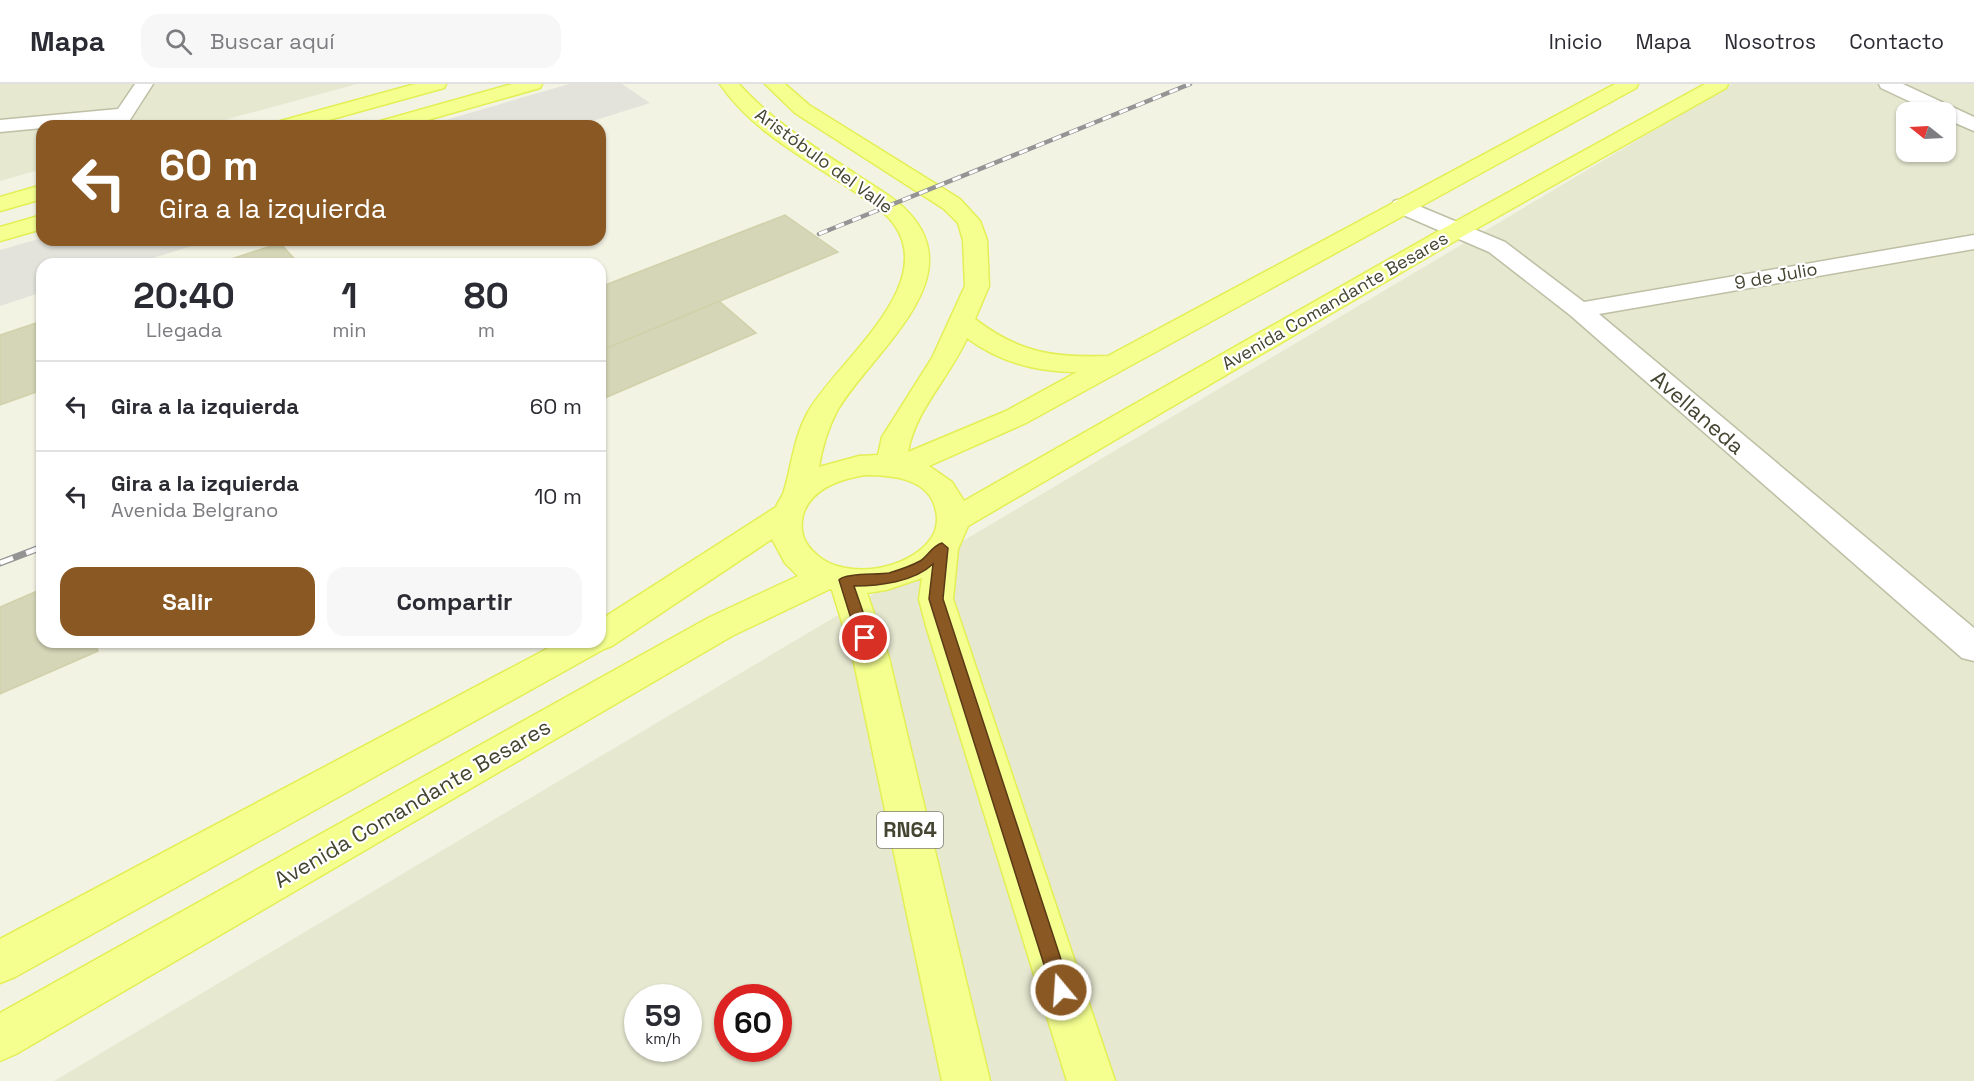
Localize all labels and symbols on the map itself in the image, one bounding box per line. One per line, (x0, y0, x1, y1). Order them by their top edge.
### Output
north arrow (1896, 102, 1956, 162)
street label: Aristóbulo del Valle (751, 103, 898, 218)
street label: Avenida Comandante Besares (1218, 226, 1452, 375)
street label: 9 de Julio (1733, 257, 1819, 294)
street label: Avellaneda (1646, 364, 1751, 460)
pin (839, 612, 890, 663)
street label: Avenida Comandante Besares (269, 712, 555, 894)
road number: RN64 (877, 812, 943, 848)
position arrow (1029, 958, 1093, 1022)
speed limit sign: 60 (714, 984, 792, 1062)

